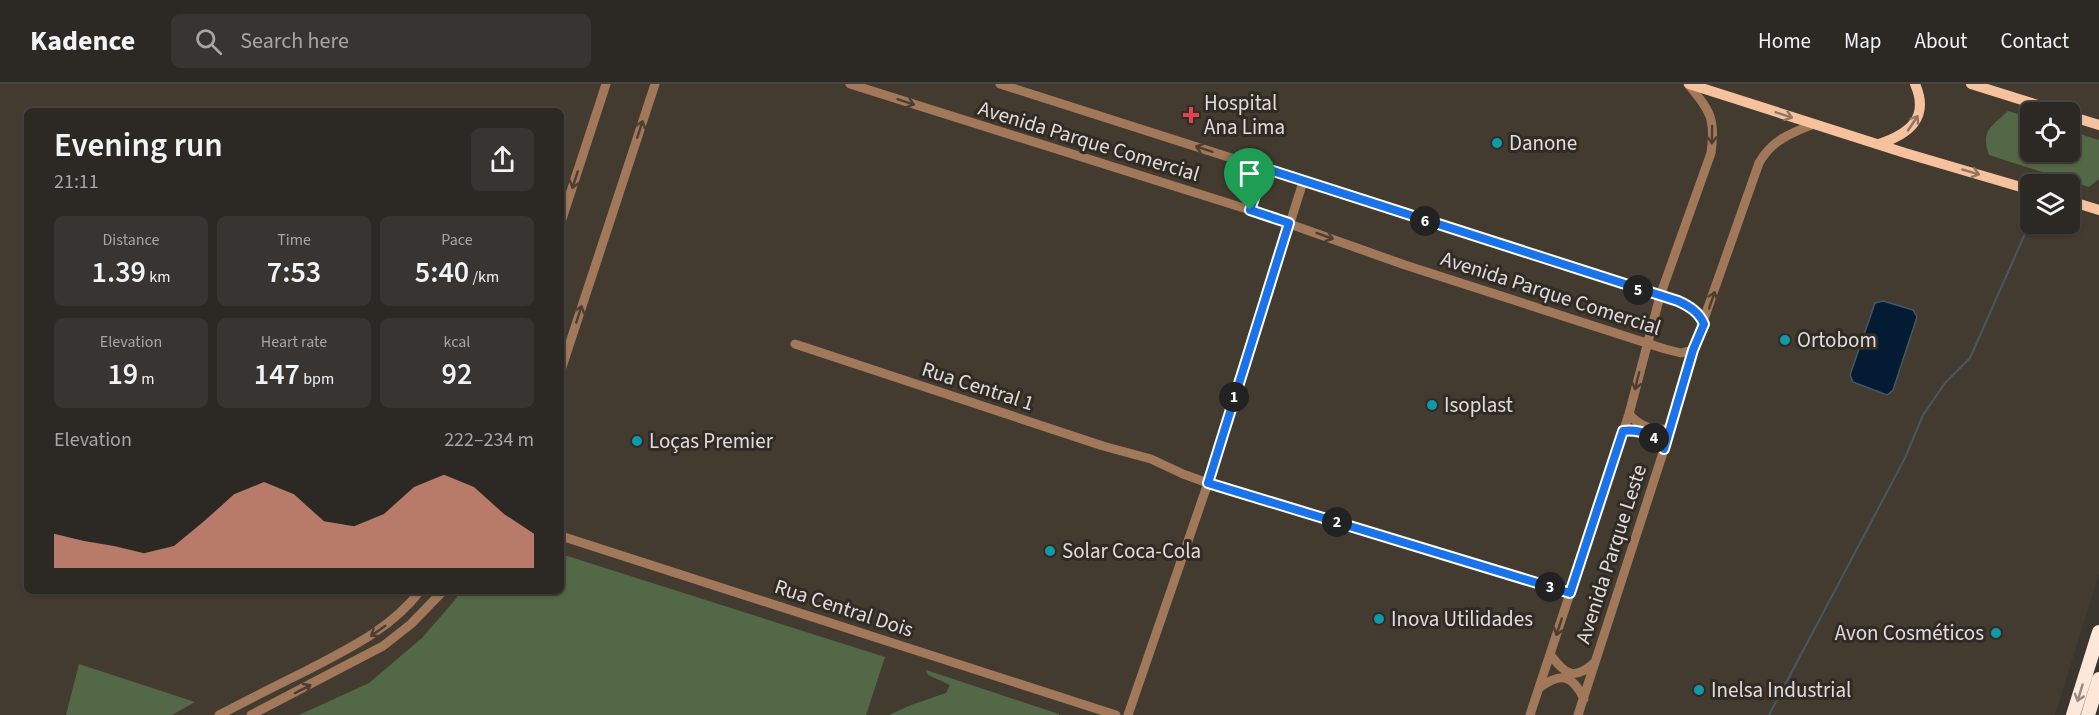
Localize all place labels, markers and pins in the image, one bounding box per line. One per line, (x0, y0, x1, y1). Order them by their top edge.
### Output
place label: Hospital Ana Lima (1204, 88, 1285, 142)
marker: Hospital Ana Lima (1182, 106, 1200, 124)
place label: Danone (1509, 128, 1577, 158)
marker: Danone (1490, 136, 1504, 150)
pin (1224, 148, 1275, 210)
pin: 6 (1410, 206, 1440, 236)
pin: 5 (1623, 275, 1653, 305)
place label: Ortobom (1797, 325, 1877, 355)
marker: Ortobom (1778, 333, 1792, 347)
pin: 1 (1219, 382, 1249, 412)
place label: Isoplast (1444, 390, 1513, 420)
marker: Isoplast (1425, 398, 1439, 412)
pin: 4 (1639, 423, 1669, 453)
place label: Loças Premier (649, 426, 774, 456)
marker: Loças Premier (630, 434, 644, 448)
pin: 2 (1322, 507, 1352, 537)
place label: Solar Coca-Cola (1062, 536, 1201, 566)
marker: Solar Coca-Cola (1043, 544, 1057, 558)
pin: 3 (1535, 572, 1565, 602)
place label: Inova Utilidades (1391, 604, 1533, 634)
marker: Inova Utilidades (1372, 612, 1386, 626)
place label: Avon Cosméticos (1835, 618, 1984, 648)
marker: Avon Cosméticos (1989, 626, 2003, 640)
place label: Inelsa Industrial (1711, 675, 1851, 705)
marker: Inelsa Industrial (1692, 683, 1706, 697)

